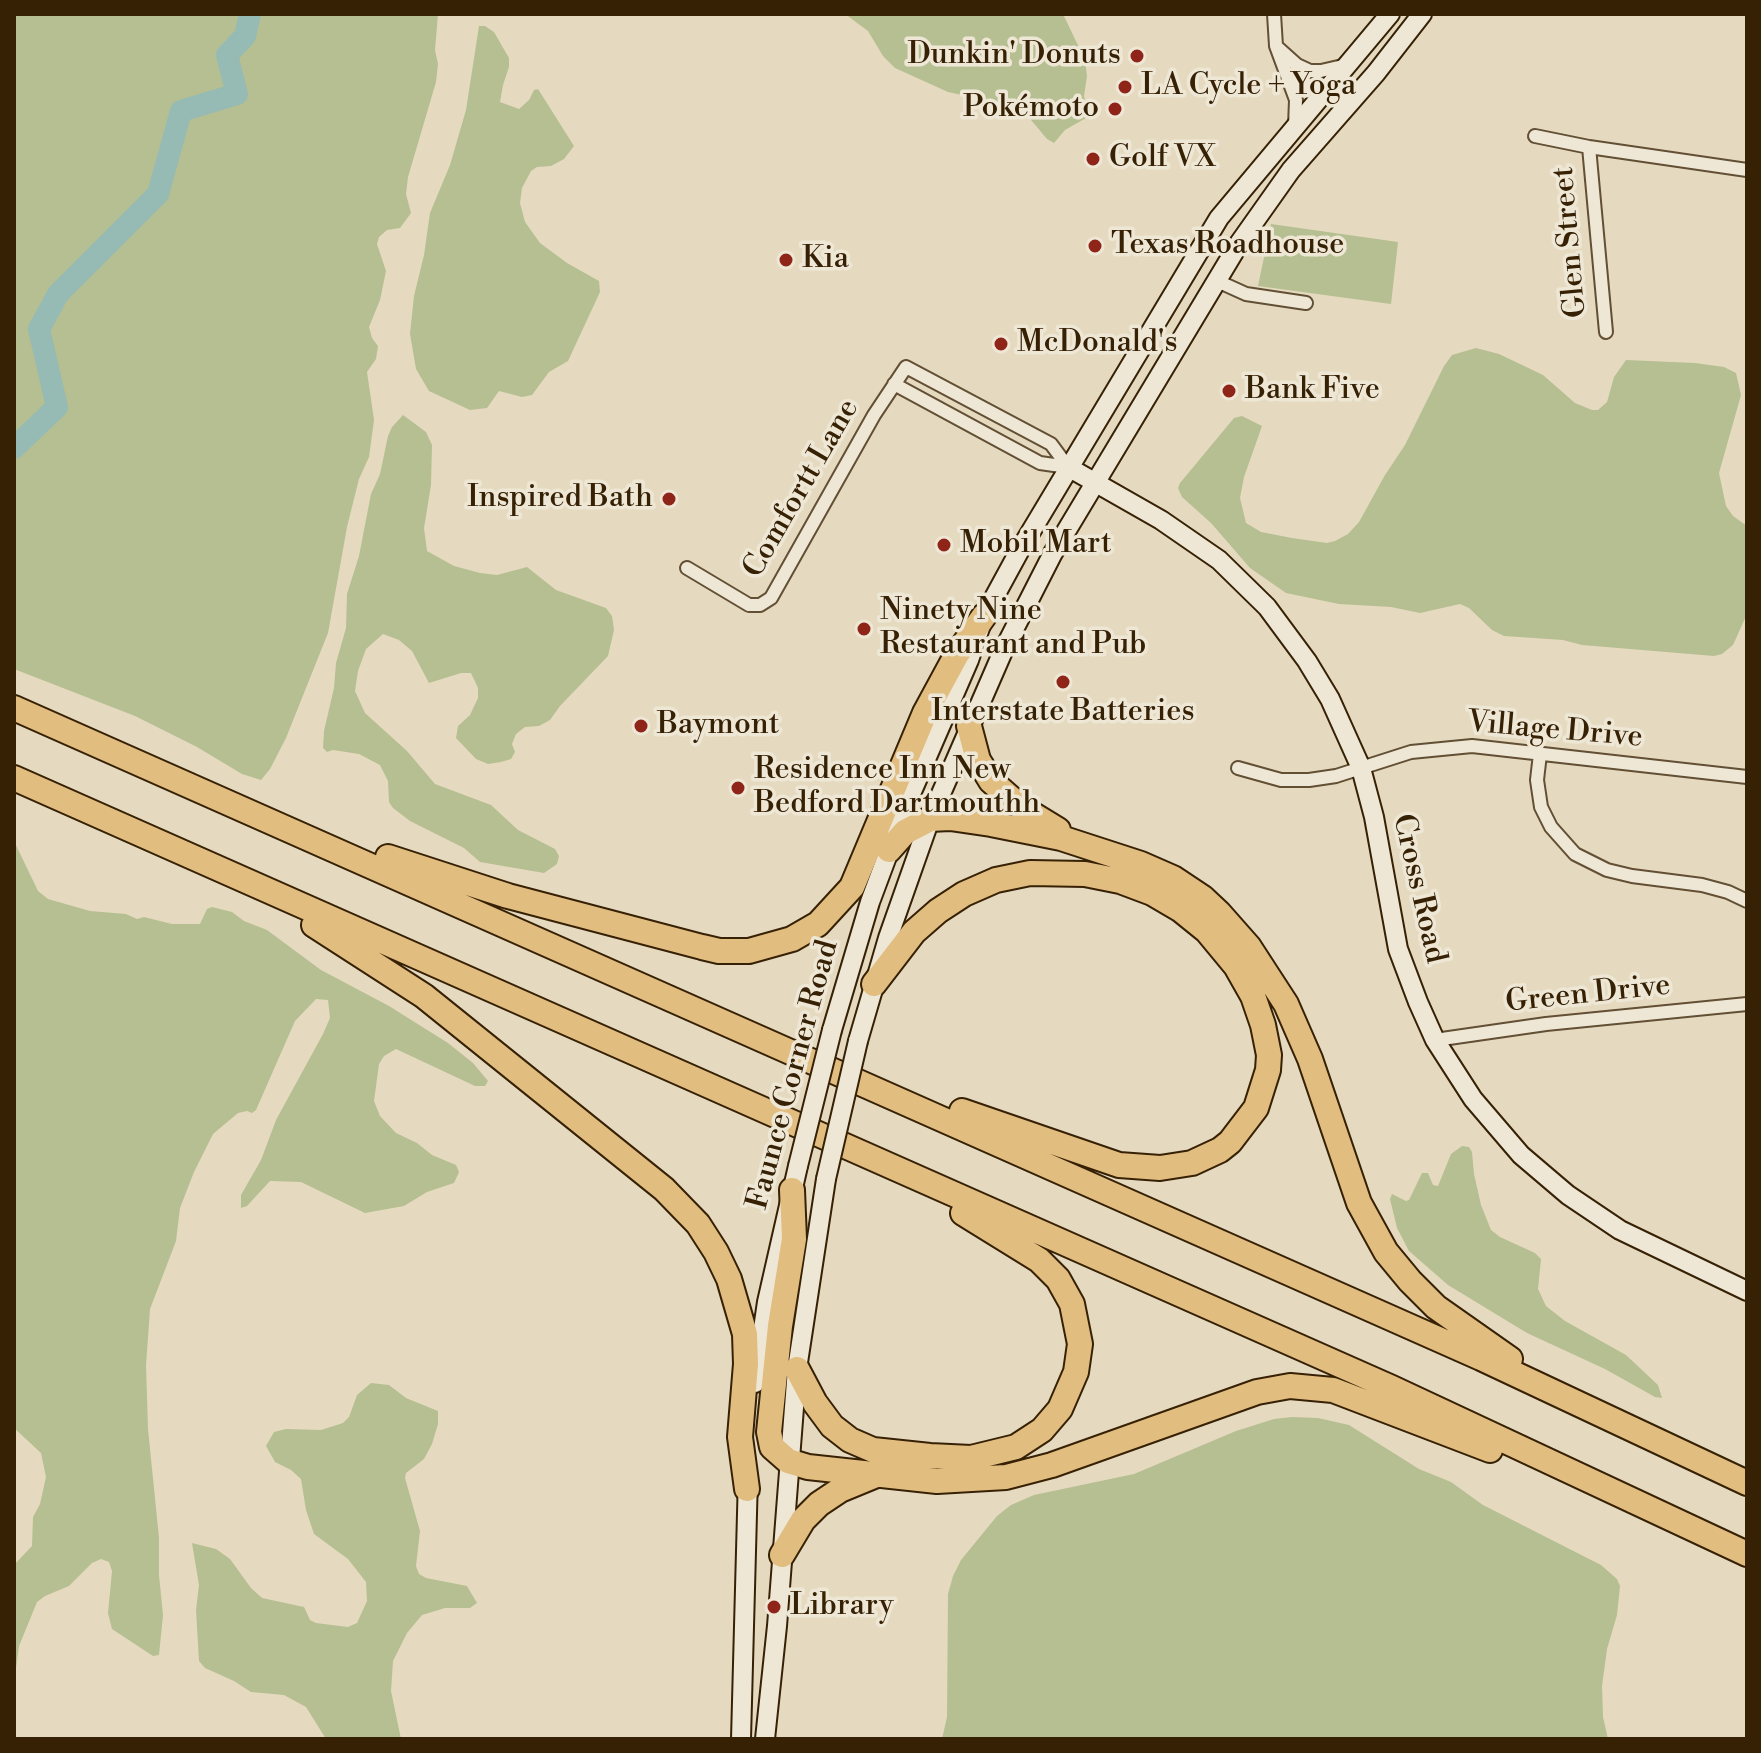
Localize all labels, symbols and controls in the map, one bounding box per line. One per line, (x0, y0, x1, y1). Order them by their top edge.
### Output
place label: Dunkin' Donuts (907, 38, 1121, 74)
marker: Dunkin' Donuts (1128, 47, 1146, 65)
place label: LA Cycle + Yoga (1141, 69, 1356, 105)
marker: LA Cycle + Yoga (1116, 78, 1134, 96)
place label: Pokémoto (963, 91, 1099, 127)
marker: Pokémoto (1106, 100, 1124, 118)
place label: Golf VX (1109, 141, 1216, 177)
marker: Golf VX (1084, 150, 1102, 168)
street label: Glen Street (1546, 165, 1596, 319)
place label: Texas Roadhouse (1111, 228, 1344, 264)
marker: Texas Roadhouse (1086, 237, 1104, 255)
place label: Kia (802, 242, 849, 278)
marker: Kia (777, 251, 795, 269)
place label: McDonald's (1017, 326, 1178, 362)
marker: McDonald's (992, 335, 1010, 353)
place label: Bank Five (1245, 373, 1380, 409)
marker: Bank Five (1220, 382, 1238, 400)
street label: Comfortt Lane (736, 393, 868, 585)
place label: Inspired Bath (467, 481, 653, 517)
marker: Inspired Bath (660, 490, 678, 508)
place label: Mobil Mart (960, 527, 1112, 563)
marker: Mobil Mart (935, 536, 953, 554)
place label: Ninety Nine Restaurant and Pub (880, 594, 1146, 664)
marker: Ninety Nine Restaurant and Pub (855, 620, 873, 638)
marker: Interstate Batteries (1054, 673, 1072, 691)
place label: Interstate Batteries (931, 695, 1195, 731)
street label: Village Drive (1466, 705, 1644, 757)
place label: Baymont (657, 708, 779, 744)
marker: Baymont (632, 717, 650, 735)
place label: Residence Inn New Bedford Dartmouthh (754, 753, 1040, 824)
marker: Residence Inn New Bedford Dartmouthh (729, 779, 747, 797)
street label: Cross Road (1383, 811, 1453, 967)
street label: Faunce Corner Road (741, 937, 847, 1213)
street label: Green Drive (1504, 968, 1672, 1022)
place label: Library (790, 1589, 893, 1625)
marker: Library (765, 1598, 783, 1616)

